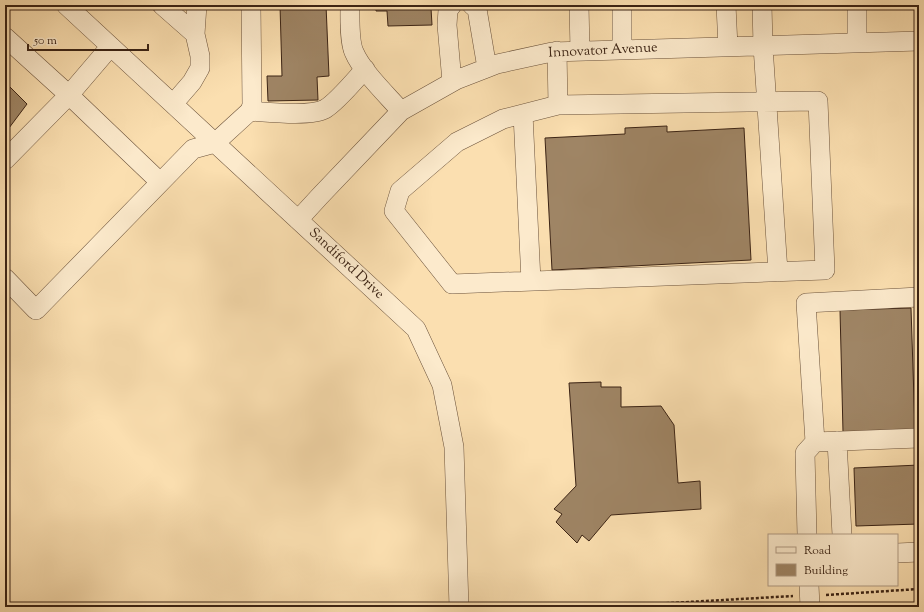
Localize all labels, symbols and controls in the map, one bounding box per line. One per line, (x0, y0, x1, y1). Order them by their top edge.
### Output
scale bar (28, 26, 148, 52)
text: 50 m (33, 32, 57, 50)
street label: Innovator Avenue (548, 38, 658, 64)
street label: Sandiford Drive (304, 224, 388, 304)
legend (768, 534, 898, 586)
text: Road (804, 542, 831, 560)
text: Building (804, 562, 848, 580)

